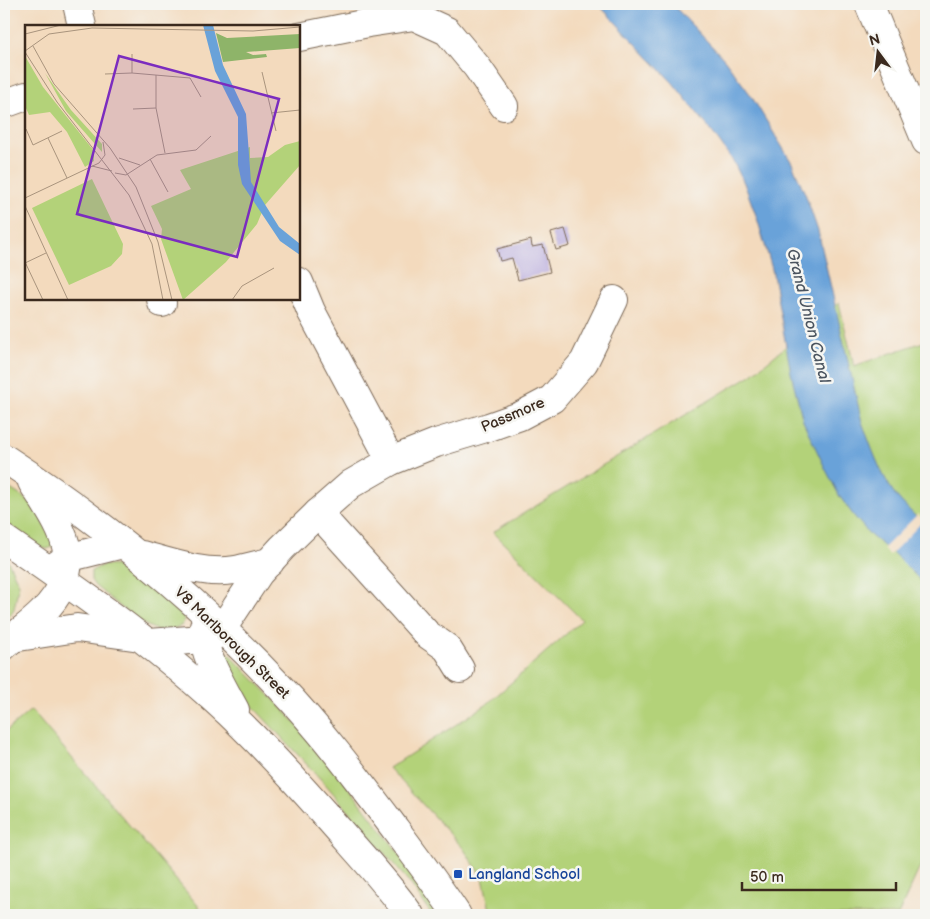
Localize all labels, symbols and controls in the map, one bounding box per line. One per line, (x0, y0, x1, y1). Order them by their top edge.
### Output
inset map (25, 25, 300, 300)
north arrow (852, 28, 902, 78)
text: N (867, 30, 882, 49)
water label: Grand Union Canal (782, 247, 834, 386)
street label: Passmore (478, 393, 548, 437)
street label: V8 Marlborough Street (170, 583, 294, 703)
scale bar (742, 859, 896, 891)
place label: Langland School (468, 865, 580, 884)
marker: Langland School (452, 868, 464, 880)
text: 50 m (750, 868, 784, 887)

